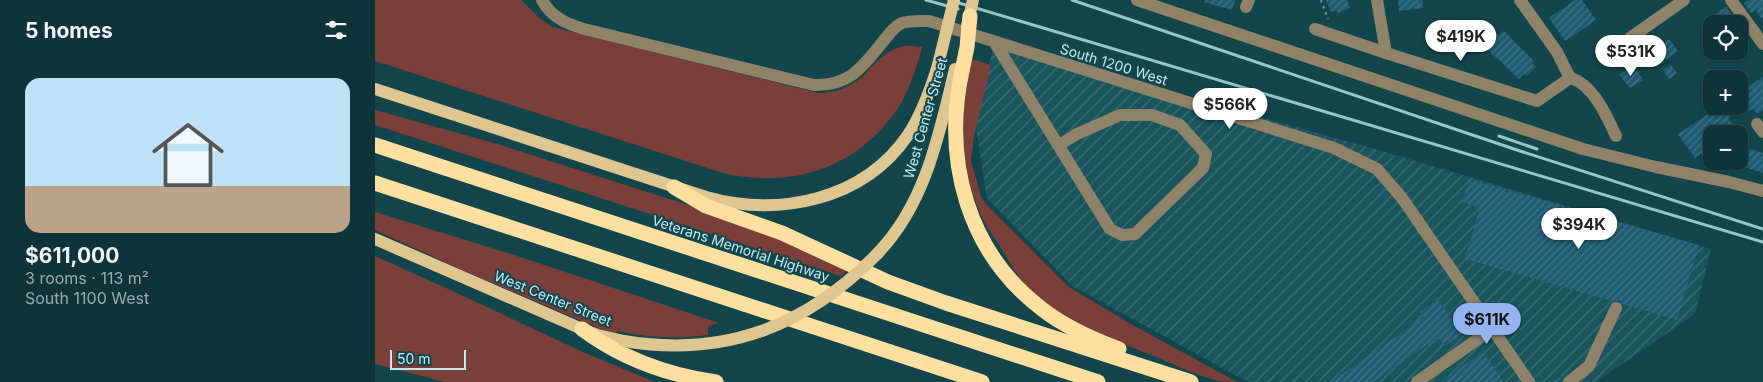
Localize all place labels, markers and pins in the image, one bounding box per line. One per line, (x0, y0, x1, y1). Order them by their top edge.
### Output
pin: $419K (1426, 20, 1496, 62)
pin: $531K (1596, 34, 1666, 77)
pin: $566K (1195, 88, 1265, 130)
pin: $394K (1544, 208, 1614, 250)
pin: $611K (1452, 302, 1522, 345)

